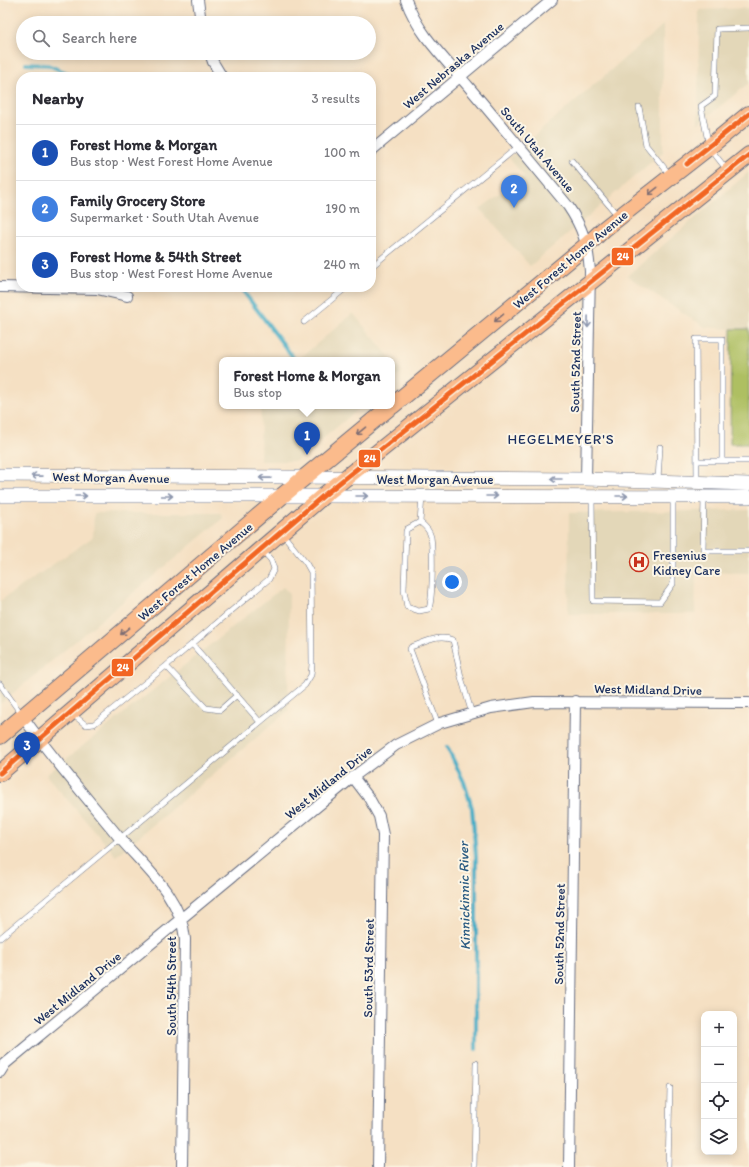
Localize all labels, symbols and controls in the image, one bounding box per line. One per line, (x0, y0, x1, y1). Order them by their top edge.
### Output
search box (16, 16, 376, 60)
street label: West Nebraska Avenue (400, 19, 507, 112)
icon: search (30, 27, 52, 49)
text: Search here (62, 29, 137, 47)
text: Nearby (32, 88, 84, 108)
text: 3 results (311, 91, 360, 106)
street label: South Utah Avenue (497, 104, 578, 195)
text: Forest Home & Morgan (70, 136, 217, 154)
text: 1 (42, 145, 48, 160)
text: 100 m (324, 145, 360, 160)
text: Bus stop · West Forest Home Avenue (70, 154, 273, 169)
pin: 2 (501, 175, 527, 208)
one-way arrow (648, 186, 659, 195)
text: Family Grocery Store (70, 192, 205, 210)
text: 2 (42, 201, 48, 216)
text: 190 m (325, 201, 360, 216)
street label: West Forest Home Avenue (510, 207, 631, 312)
text: Supermarket · South Utah Avenue (70, 210, 259, 225)
line badge: 24 (611, 247, 634, 266)
text: Forest Home & 54th Street (70, 248, 241, 266)
text: 24 (617, 250, 630, 263)
text: 3 (41, 257, 49, 272)
text: 240 m (323, 257, 360, 272)
text: Bus stop · West Forest Home Avenue (70, 266, 273, 281)
street label: South 52nd Street (567, 311, 584, 413)
one-way arrow (493, 313, 504, 322)
one-way arrow (584, 315, 592, 328)
popup (219, 357, 395, 409)
text: Forest Home & Morgan (233, 367, 381, 385)
text: Bus stop (233, 385, 282, 400)
pin: 1 (294, 422, 320, 455)
one-way arrow (356, 426, 367, 435)
district label: HEGELMEYER'S (507, 431, 615, 448)
line badge: 24 (358, 449, 381, 468)
text: 24 (364, 452, 377, 465)
street label: West Morgan Avenue (52, 469, 170, 486)
one-way arrow (31, 472, 44, 480)
street label: West Morgan Avenue (376, 472, 494, 487)
one-way arrow (259, 474, 272, 482)
one-way arrow (550, 475, 563, 483)
one-way arrow (74, 492, 87, 500)
one-way arrow (160, 492, 173, 500)
one-way arrow (355, 492, 368, 500)
one-way arrow (485, 492, 498, 500)
one-way arrow (615, 492, 628, 500)
street label: West Forest Home Avenue (135, 519, 256, 624)
place label: Fresenius Kidney Care (653, 548, 720, 578)
hospital icon: Fresenius Kidney Care (628, 551, 650, 573)
your location (442, 572, 462, 592)
one-way arrow (120, 626, 130, 635)
line badge: 24 (111, 658, 134, 677)
text: 24 (117, 661, 130, 674)
street label: West Midland Drive (594, 681, 702, 698)
pin: 3 (14, 732, 40, 765)
street label: West Midland Drive (282, 743, 375, 822)
water label: Kinnickinnic River (455, 840, 474, 950)
street label: South 52nd Street (551, 883, 568, 985)
street label: South 53rd Street (360, 918, 377, 1018)
street label: South 54th Street (164, 936, 179, 1036)
street label: West Midland Drive (31, 949, 124, 1028)
map controls (701, 1011, 737, 1155)
button: + (701, 1011, 737, 1047)
button: − (701, 1047, 737, 1083)
button: locate (701, 1083, 737, 1119)
button: layers (701, 1119, 737, 1155)

